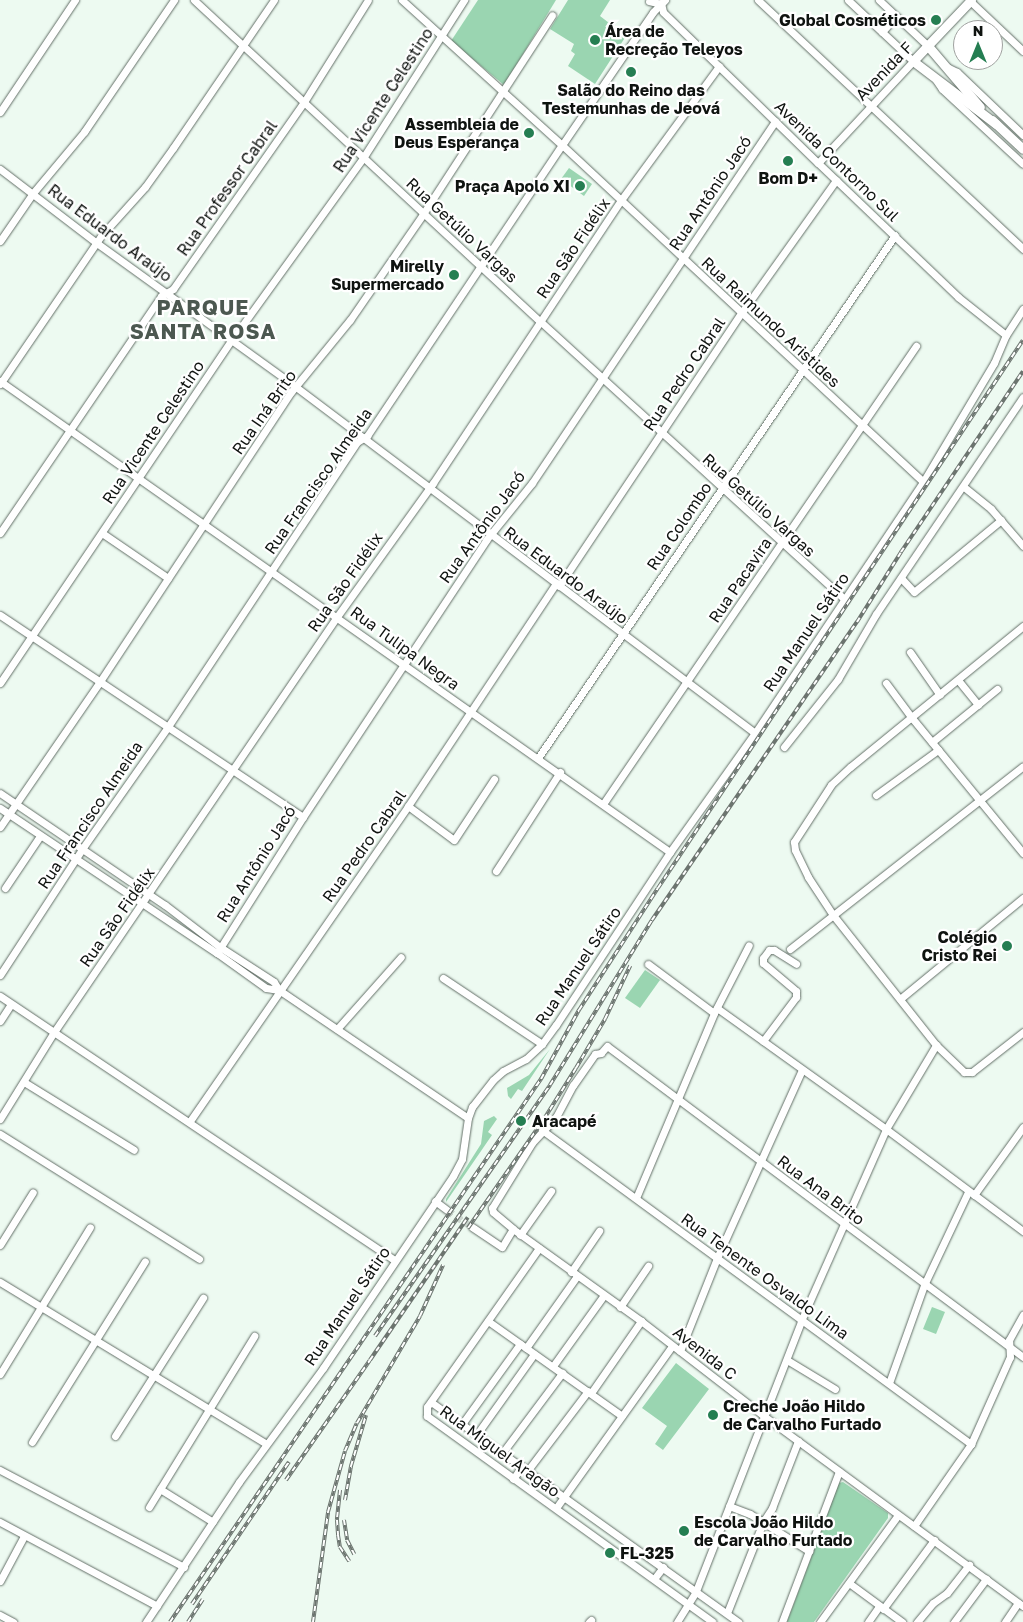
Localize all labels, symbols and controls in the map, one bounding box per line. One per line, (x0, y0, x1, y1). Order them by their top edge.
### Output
place label: Global Cosméticos (779, 10, 926, 30)
marker: Global Cosméticos (930, 14, 942, 26)
north arrow (953, 20, 1003, 70)
place label: Área de Recreção Teleyos (605, 21, 743, 59)
text: N (973, 22, 983, 39)
street label: Rua Vicente Celestino (329, 24, 437, 176)
marker: Área de Recreção Teleyos (589, 34, 601, 46)
street label: Avenida F (851, 38, 917, 104)
marker: Salão do Reino das Testemunhas de Jeová (625, 66, 637, 78)
place label: Salão do Reino das Testemunhas de Jeová (542, 80, 720, 118)
street label: Avenida Contorno Sul (771, 97, 903, 225)
place label: Assembleia de Deus Esperança (394, 114, 519, 152)
street label: Rua Professor Cabral (173, 117, 281, 259)
marker: Assembleia de Deus Esperança (523, 127, 535, 139)
street label: Rua Antônio Jacó (665, 132, 755, 254)
marker: Bom D+ (782, 155, 794, 167)
place label: Bom D+ (758, 168, 818, 188)
street label: Rua Getúlio Vargas (402, 173, 522, 287)
place label: Praça Apolo XI (455, 176, 570, 196)
street label: Rua Eduardo Araújo (44, 180, 176, 286)
marker: Praça Apolo XI (574, 180, 586, 192)
street label: Rua São Fidélix (532, 194, 614, 302)
street label: Rua Raimundo Aristides (698, 253, 844, 391)
place label: Mirelly Supermercado (331, 256, 444, 294)
marker: Mirelly Supermercado (448, 269, 460, 281)
district label: PARQUE SANTA ROSA (128, 294, 278, 344)
street label: Rua Pedro Cabral (639, 314, 729, 434)
street label: Rua Vicente Celestino (98, 357, 208, 507)
street label: Rua Iná Brito (228, 366, 300, 458)
street label: Rua Francisco Almeida (260, 404, 376, 558)
street label: Rua Getúlio Vargas (699, 449, 819, 561)
street label: Rua Antônio Jacó (435, 467, 529, 587)
street label: Rua Colombo (643, 478, 715, 574)
street label: Rua Eduardo Araújo (500, 522, 632, 628)
street label: Rua São Fidélix (303, 528, 387, 636)
street label: Rua Pacavira (705, 534, 775, 626)
street label: Rua Manuel Sátiro (759, 569, 853, 695)
street label: Rua Tulipa Negra (347, 602, 463, 694)
street label: Rua Francisco Almeida (33, 738, 147, 892)
street label: Rua Pedro Cabral (318, 786, 410, 906)
street label: Rua Antônio Jacó (212, 802, 300, 926)
street label: Rua São Fidélix (75, 863, 159, 971)
street label: Rua Manuel Sátiro (531, 903, 625, 1029)
place label: Colégio Cristo Rei (921, 927, 997, 965)
marker: Colégio Cristo Rei (1001, 940, 1013, 952)
place label: Aracapé (532, 1111, 596, 1131)
marker: Aracapé (514, 1114, 528, 1128)
street label: Rua Ana Brito (774, 1151, 868, 1229)
street label: Rua Tenente Osvaldo Lima (677, 1209, 853, 1343)
street label: Rua Manuel Sátiro (300, 1243, 394, 1369)
street label: Avenida C (669, 1322, 741, 1384)
place label: Creche João Hildo de Carvalho Furtado (723, 1396, 881, 1434)
street label: Rua Miguel Aragão (436, 1401, 564, 1501)
marker: Creche João Hildo de Carvalho Furtado (707, 1409, 719, 1421)
place label: Escola João Hildo de Carvalho Furtado (694, 1512, 852, 1550)
marker: Escola João Hildo de Carvalho Furtado (678, 1525, 690, 1537)
place label: FL-325 (620, 1543, 674, 1563)
marker: FL-325 (604, 1547, 616, 1559)

